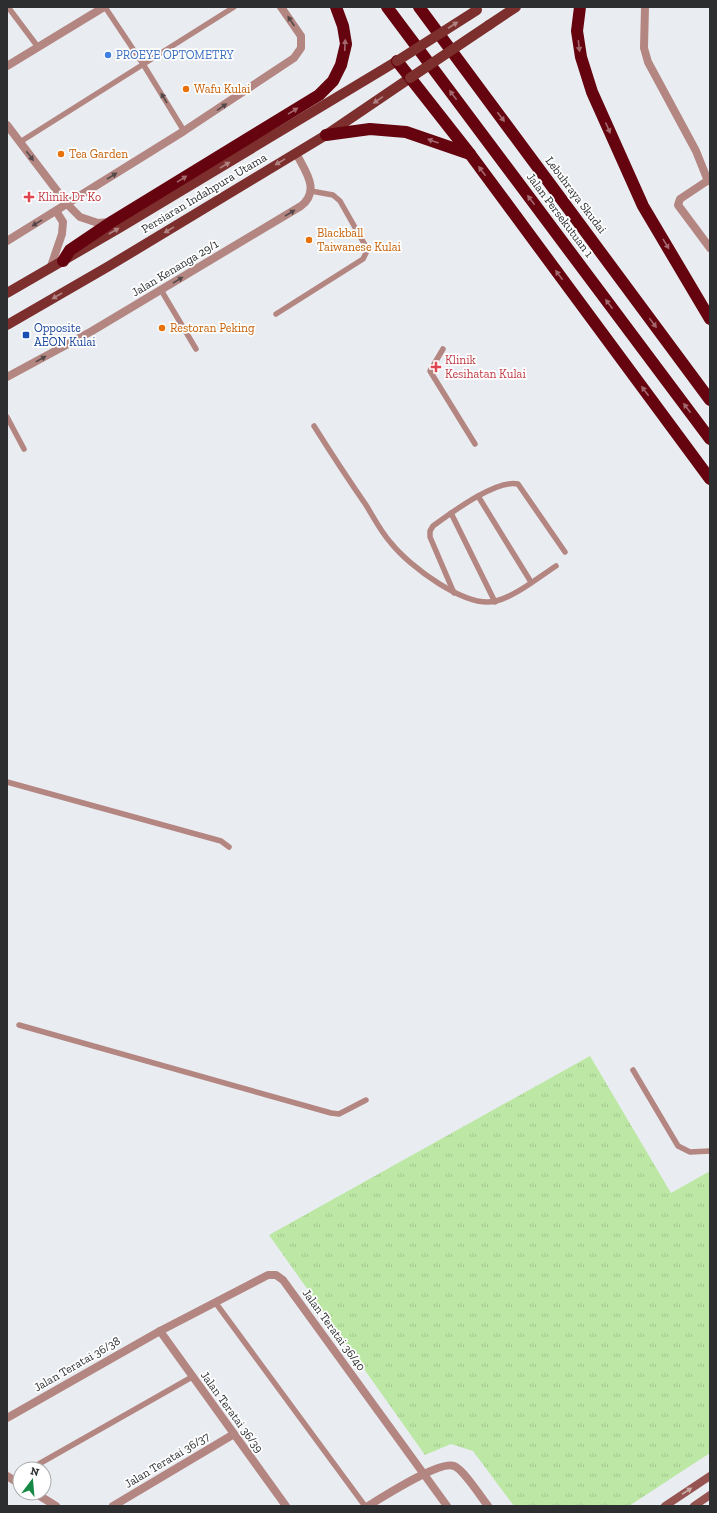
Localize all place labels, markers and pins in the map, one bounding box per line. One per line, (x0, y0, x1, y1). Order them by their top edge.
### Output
place label: PROEYE OPTOMETRY (116, 48, 235, 62)
marker: PROEYE OPTOMETRY (103, 50, 113, 60)
place label: Wafu Kulai (194, 82, 251, 96)
marker: Wafu Kulai (181, 84, 191, 94)
place label: Tea Garden (69, 147, 128, 161)
marker: Tea Garden (56, 149, 66, 159)
place label: Klinik Dr Ko (38, 190, 101, 204)
marker: Klinik Dr Ko (23, 191, 35, 203)
place label: Blackball Taiwanese Kulai (317, 226, 402, 254)
marker: Blackball Taiwanese Kulai (304, 235, 314, 245)
place label: Opposite AEON Kulai (34, 321, 96, 349)
place label: Restoran Peking (170, 321, 255, 335)
marker: Restoran Peking (157, 323, 167, 333)
marker: Opposite AEON Kulai (21, 330, 31, 340)
place label: Klinik Kesihatan Kulai (445, 353, 526, 381)
marker: Klinik Kesihatan Kulai (430, 361, 442, 373)

